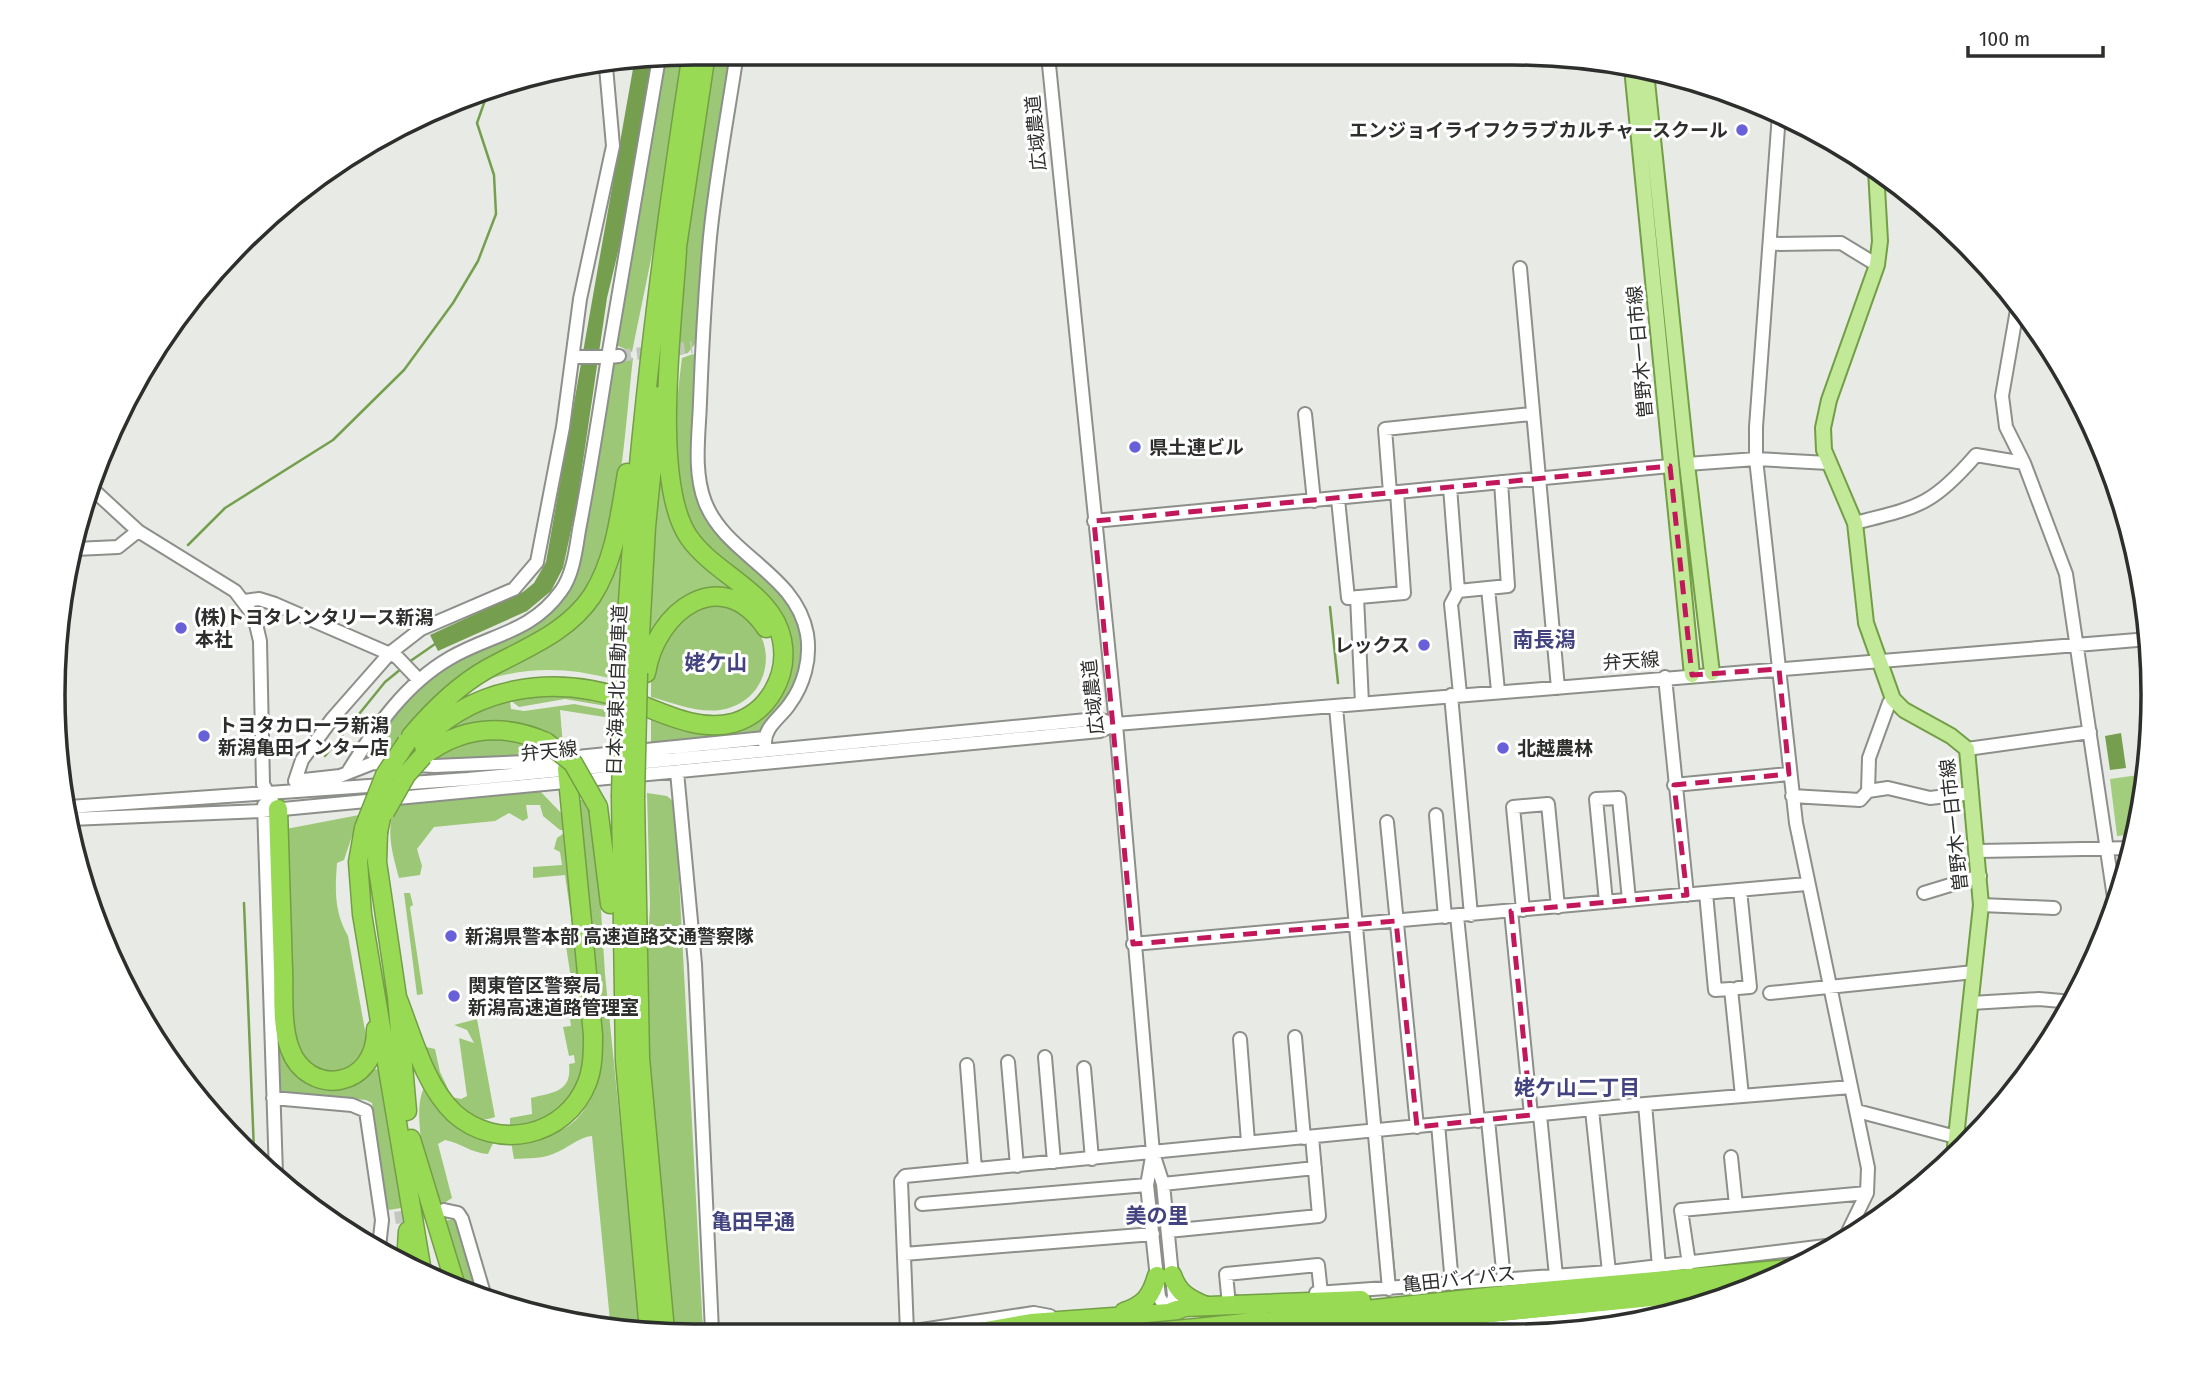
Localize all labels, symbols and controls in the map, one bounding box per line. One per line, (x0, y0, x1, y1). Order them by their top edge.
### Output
scale bar (1968, 14, 2103, 58)
text: 100 m (1979, 26, 2030, 52)
street label: 広域農道 (1021, 94, 1051, 172)
place label: エンジョイライフクラブカルチャースクール (1349, 119, 1728, 142)
marker: エンジョイライフクラブカルチャースクール (1734, 122, 1750, 138)
street label: 曽野木一日市線 (1623, 285, 1657, 419)
place label: 県土連ビル (1149, 436, 1244, 459)
marker: 県土連ビル (1127, 439, 1143, 455)
street label: 日本海東北自動車道 (603, 604, 631, 776)
place label: (株)トヨタレンタリース新潟 本社 (195, 606, 433, 651)
marker: (株)トヨタレンタリース新潟 本社 (173, 620, 189, 636)
district label: 南長潟 (1513, 627, 1576, 653)
place label: レックス (1335, 634, 1410, 657)
marker: レックス (1416, 637, 1432, 653)
street label: 弁天線 (1602, 648, 1660, 674)
district label: 姥ケ山 (685, 650, 748, 676)
street label: 広域農道 (1078, 658, 1108, 736)
place label: トヨタカローラ新潟 新潟亀田インター店 (218, 714, 389, 759)
marker: トヨタカローラ新潟 新潟亀田インター店 (196, 728, 212, 744)
street label: 弁天線 (519, 737, 579, 765)
place label: 北越農林 (1517, 737, 1593, 760)
marker: 北越農林 (1495, 740, 1511, 756)
street label: 曽野木一日市線 (1936, 758, 1972, 892)
place label: 新潟県警本部 高速道路交通警察隊 (465, 925, 754, 948)
marker: 新潟県警本部 高速道路交通警察隊 (443, 928, 459, 944)
place label: 関東管区警察局 新潟高速道路管理室 (468, 974, 639, 1019)
marker: 関東管区警察局 新潟高速道路管理室 (446, 988, 462, 1004)
district label: 姥ケ山二丁目 (1514, 1075, 1640, 1101)
district label: 美の里 (1126, 1203, 1189, 1229)
district label: 亀田早通 (711, 1209, 795, 1235)
street label: 亀田バイパス (1401, 1262, 1517, 1296)

